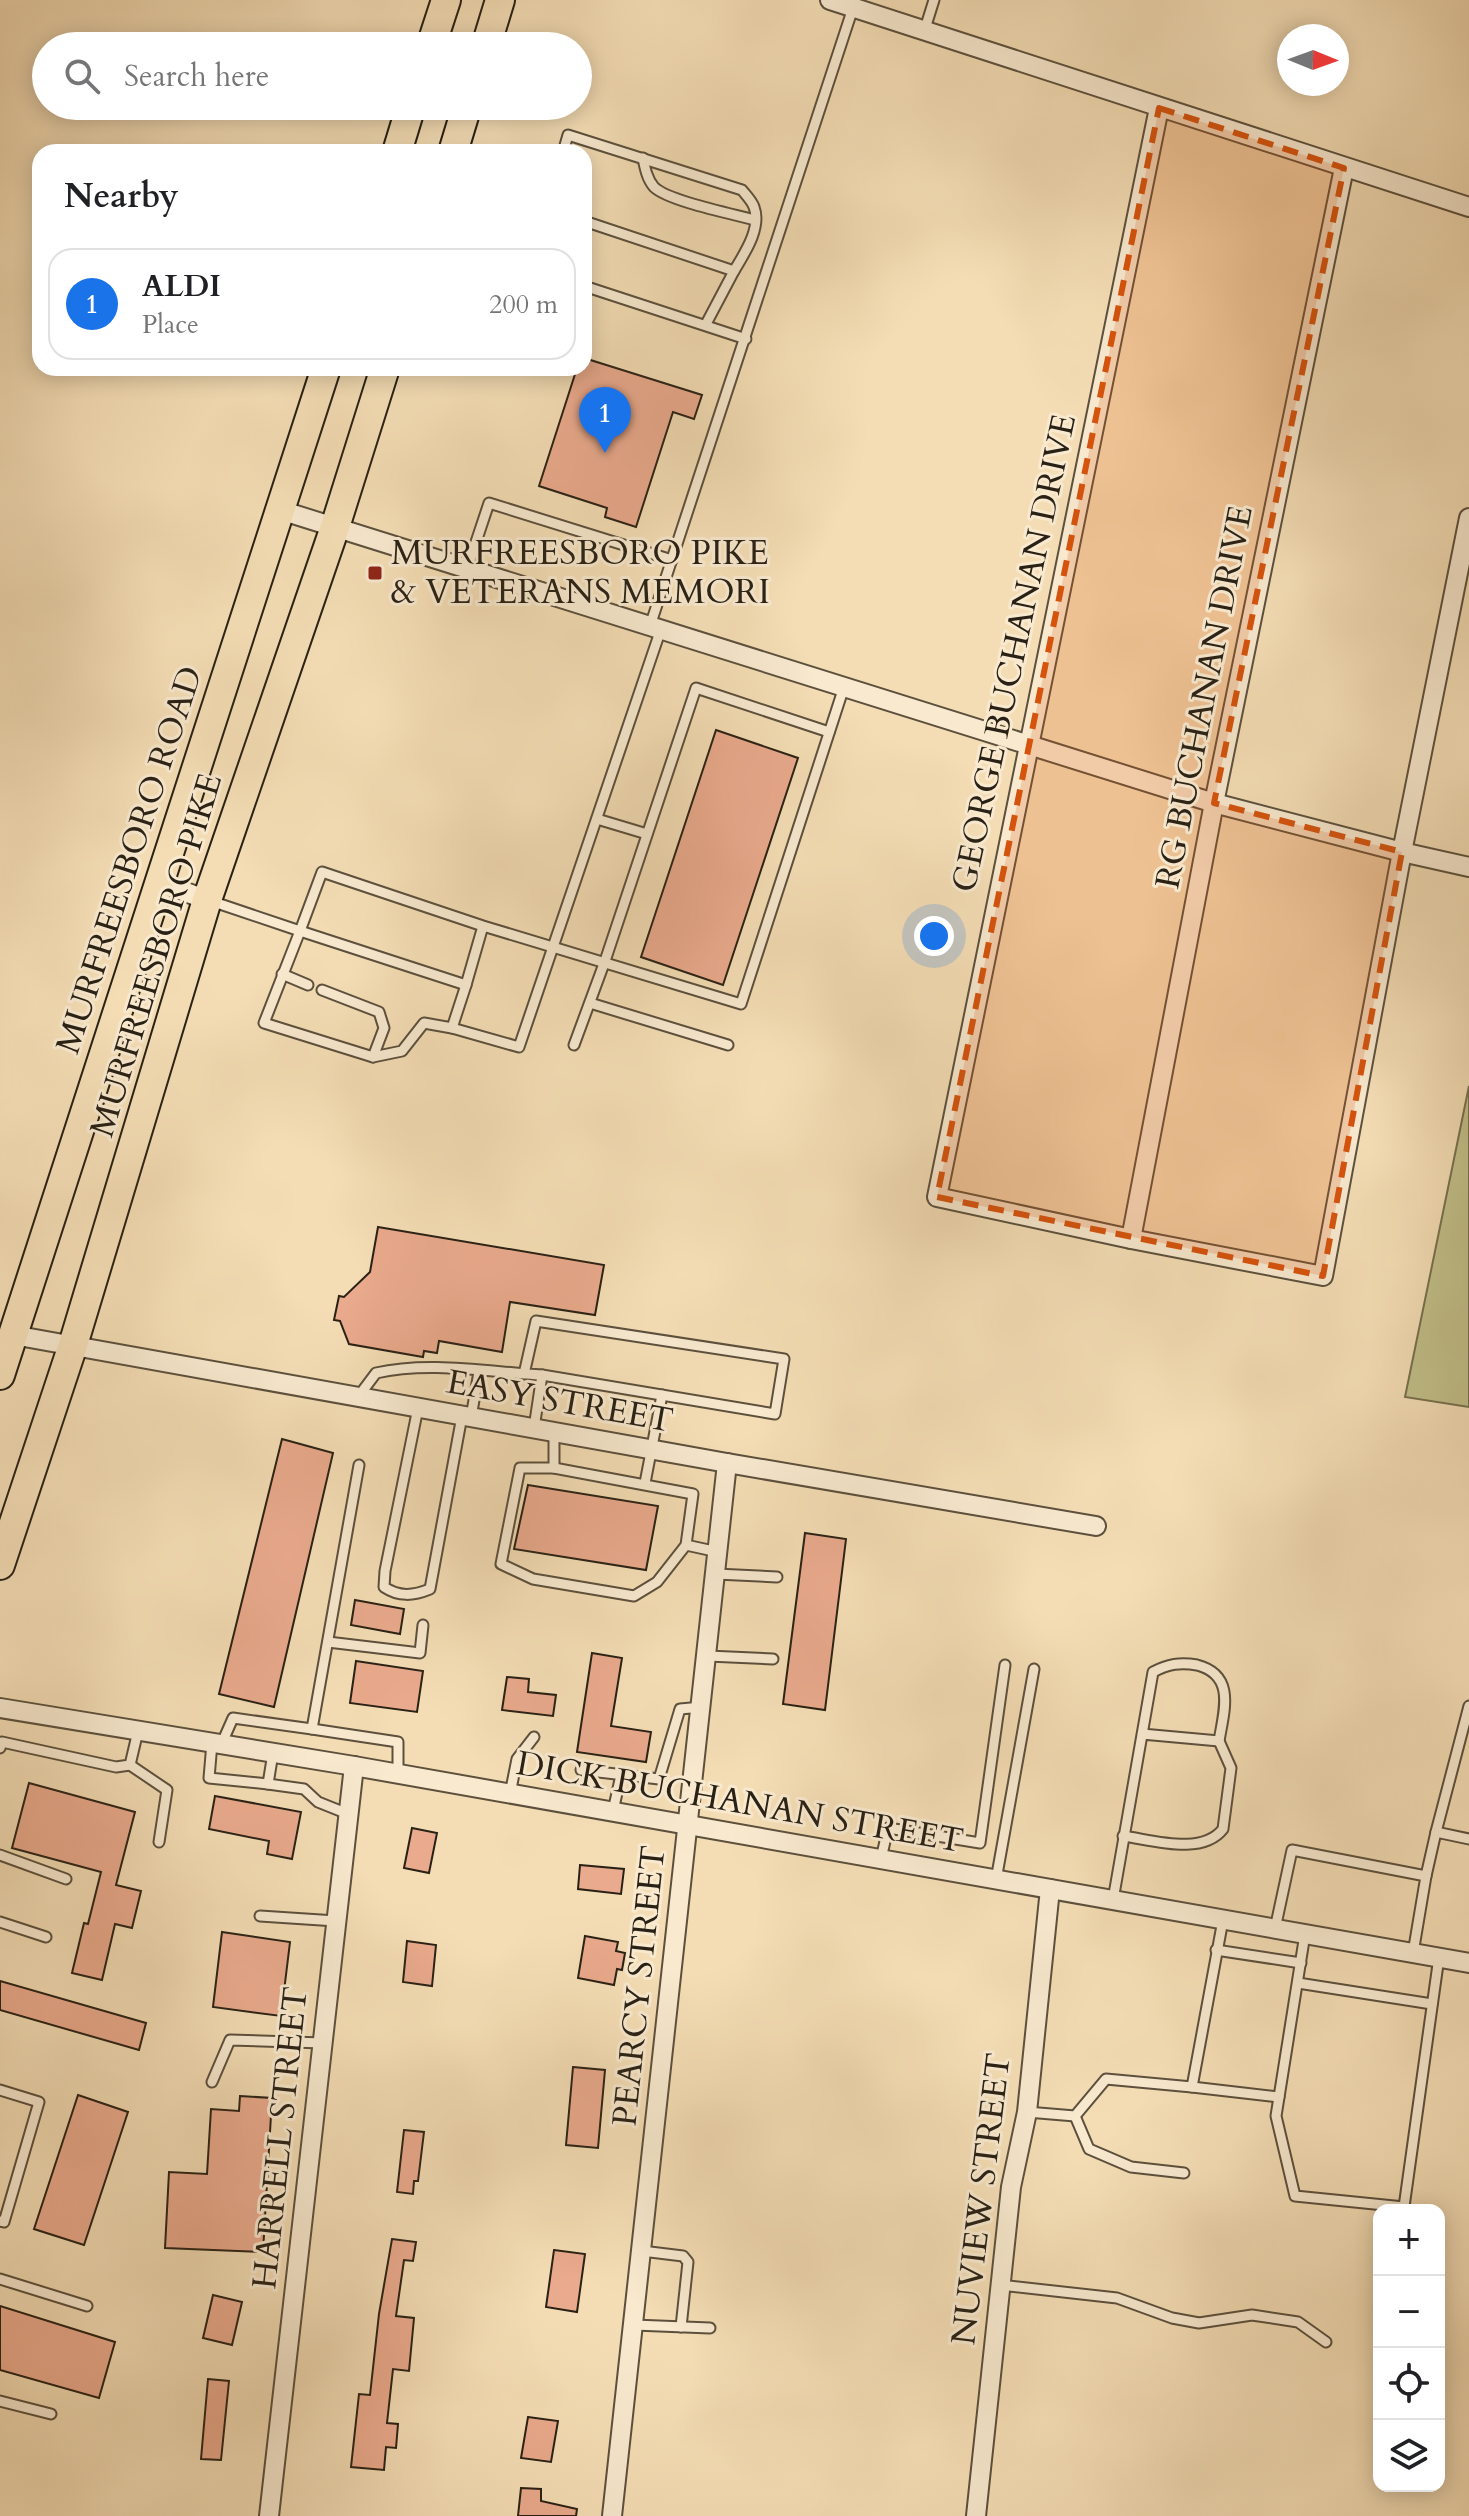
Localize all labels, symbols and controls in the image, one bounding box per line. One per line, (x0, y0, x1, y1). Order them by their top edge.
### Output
north arrow (1277, 24, 1349, 96)
search box (32, 32, 592, 120)
icon: search (60, 54, 104, 98)
text: Search here (124, 56, 269, 97)
text: Nearby (64, 173, 179, 219)
text: ALDI (142, 266, 221, 307)
text: 1 (85, 287, 99, 322)
text: 200 m (489, 287, 558, 322)
text: Place (142, 307, 199, 342)
pin: 1 (579, 387, 631, 453)
street label: GEORGE BUCHANAN DRIVE (941, 410, 1087, 896)
street label: RG BUCHANAN DRIVE (1144, 502, 1264, 892)
place label: MURFREESBORO PIKE & VETERANS MEMORI (391, 530, 770, 615)
marker: MURFREESBORO PIKE & VETERANS MEMORI (366, 564, 384, 582)
street label: MURFREESBORO ROAD (45, 660, 213, 1060)
street label: MURFREESBORO PIKE (79, 768, 233, 1142)
your location (914, 916, 954, 956)
street label: EASY STREET (443, 1358, 677, 1444)
street label: DICK BUCHANAN STREET (513, 1740, 967, 1864)
street label: PEARCY STREET (601, 1843, 677, 2129)
street label: HARRELL STREET (241, 1985, 319, 2291)
street label: NUVIEW STREET (940, 2051, 1022, 2347)
map controls (1373, 2204, 1445, 2492)
button: + (1373, 2204, 1445, 2276)
button: − (1373, 2276, 1445, 2348)
button: locate (1373, 2348, 1445, 2420)
button: layers (1373, 2420, 1445, 2492)

